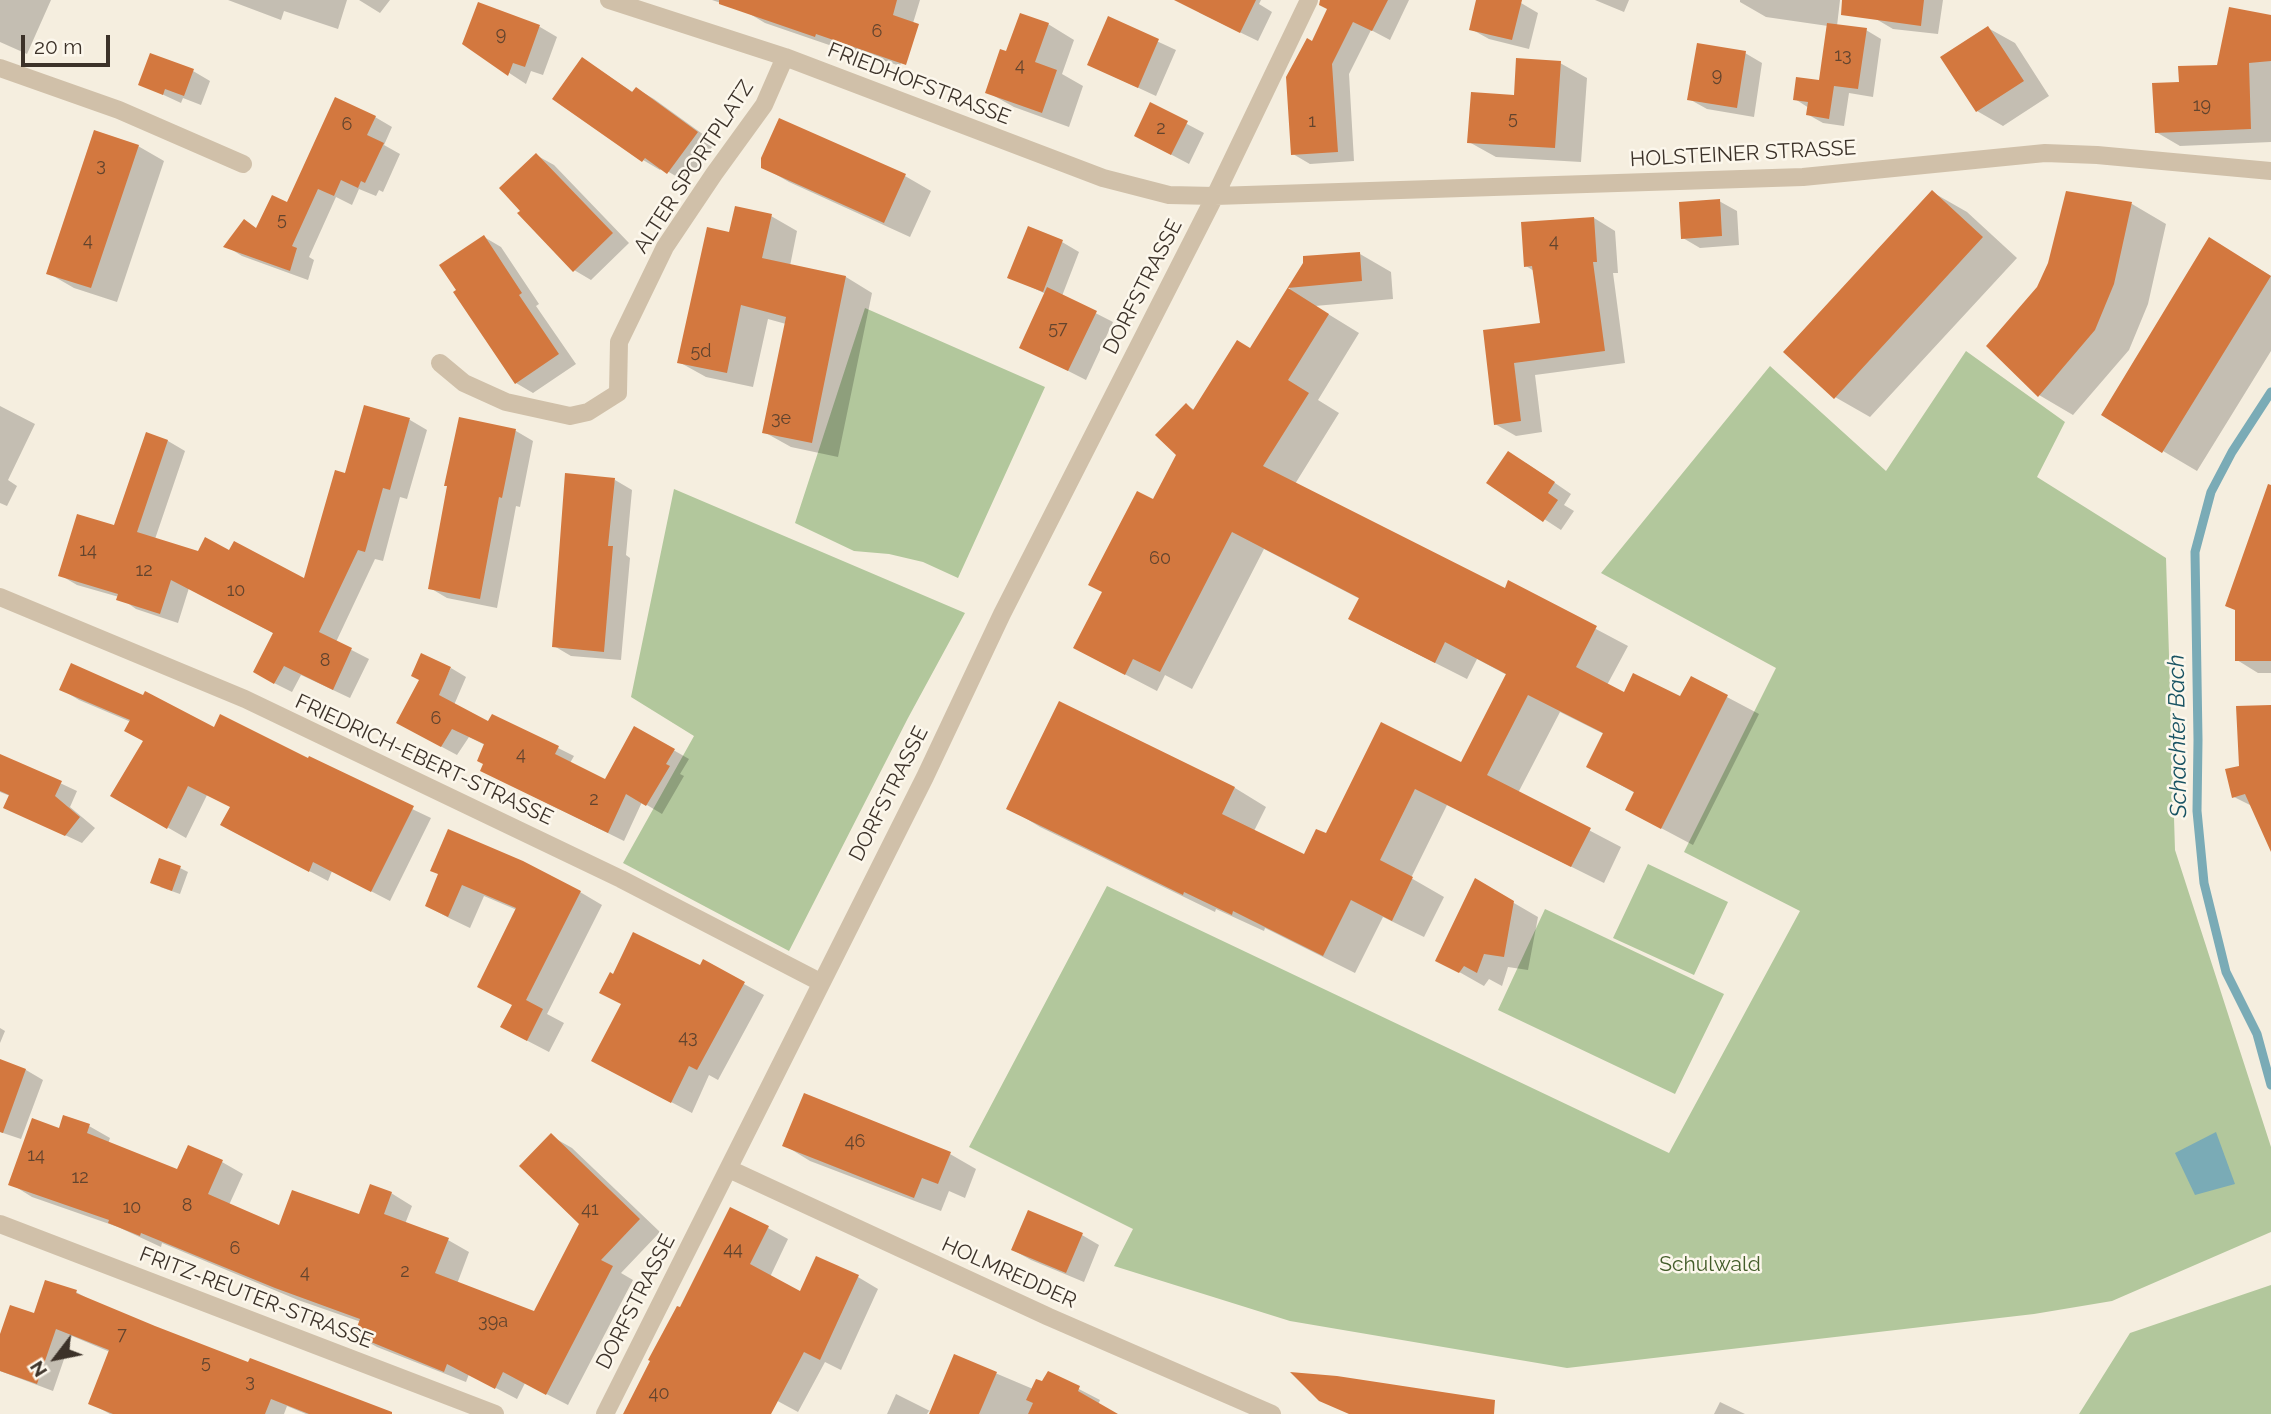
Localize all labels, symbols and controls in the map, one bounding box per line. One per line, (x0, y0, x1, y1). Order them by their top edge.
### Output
scale bar (24, 21, 114, 65)
house number: 6 (872, 21, 882, 43)
house number: 9 (496, 24, 506, 46)
text: 20 m (34, 34, 82, 59)
street label: FRIEDHOFSTRASSE (824, 38, 1014, 130)
house number: 13 (1834, 45, 1852, 67)
house number: 4 (1015, 55, 1025, 77)
house number: 9 (1712, 65, 1722, 87)
street label: ALTER SPORTPLATZ (629, 76, 759, 258)
house number: 19 (2193, 95, 2211, 117)
house number: 5 (1508, 108, 1518, 130)
house number: 1 (1308, 111, 1316, 133)
house number: 6 (342, 114, 352, 136)
house number: 2 (1156, 118, 1166, 140)
street label: HOLSTEINER STRASSE (1629, 135, 1857, 173)
house number: 3 (96, 155, 106, 177)
house number: 5 (277, 209, 287, 231)
street label: DORFSTRASSE (1098, 215, 1188, 359)
house number: 4 (83, 230, 93, 252)
house number: 4 (1549, 231, 1559, 253)
house number: 57 (1048, 318, 1068, 340)
house number: 5d (690, 341, 712, 363)
house number: 3e (771, 408, 791, 430)
house number: 14 (79, 540, 97, 562)
house number: 60 (1149, 548, 1171, 570)
house number: 12 (135, 560, 153, 582)
house number: 10 (227, 580, 245, 602)
house number: 8 (320, 650, 330, 672)
water label: Schachter Bach (2163, 654, 2193, 818)
street label: FRIEDRICH-EBERT-STRASSE (291, 689, 557, 831)
house number: 6 (431, 708, 441, 730)
street label: DORFSTRASSE (844, 722, 934, 866)
house number: 4 (516, 744, 526, 766)
house number: 2 (589, 789, 599, 811)
house number: 43 (678, 1027, 698, 1049)
house number: 46 (845, 1131, 865, 1153)
house number: 14 (27, 1145, 45, 1167)
house number: 12 (71, 1167, 89, 1189)
house number: 8 (182, 1195, 192, 1217)
house number: 10 (123, 1197, 141, 1219)
house number: 41 (581, 1199, 599, 1221)
street label: DORFSTRASSE (591, 1230, 681, 1374)
street label: HOLMREDDER (938, 1232, 1080, 1314)
house number: 6 (230, 1238, 240, 1260)
house number: 44 (723, 1239, 743, 1261)
street label: FRITZ-REUTER-STRASSE (136, 1242, 376, 1354)
park label: Schulwald (1659, 1252, 1761, 1278)
house number: 2 (400, 1261, 410, 1283)
house number: 4 (300, 1262, 310, 1284)
house number: 39a (478, 1311, 508, 1333)
north arrow (21, 1323, 91, 1393)
house number: 7 (117, 1324, 127, 1346)
house number: 5 (201, 1352, 211, 1374)
text: N (25, 1357, 51, 1381)
house number: 3 (245, 1371, 255, 1393)
house number: 40 (649, 1383, 669, 1405)

